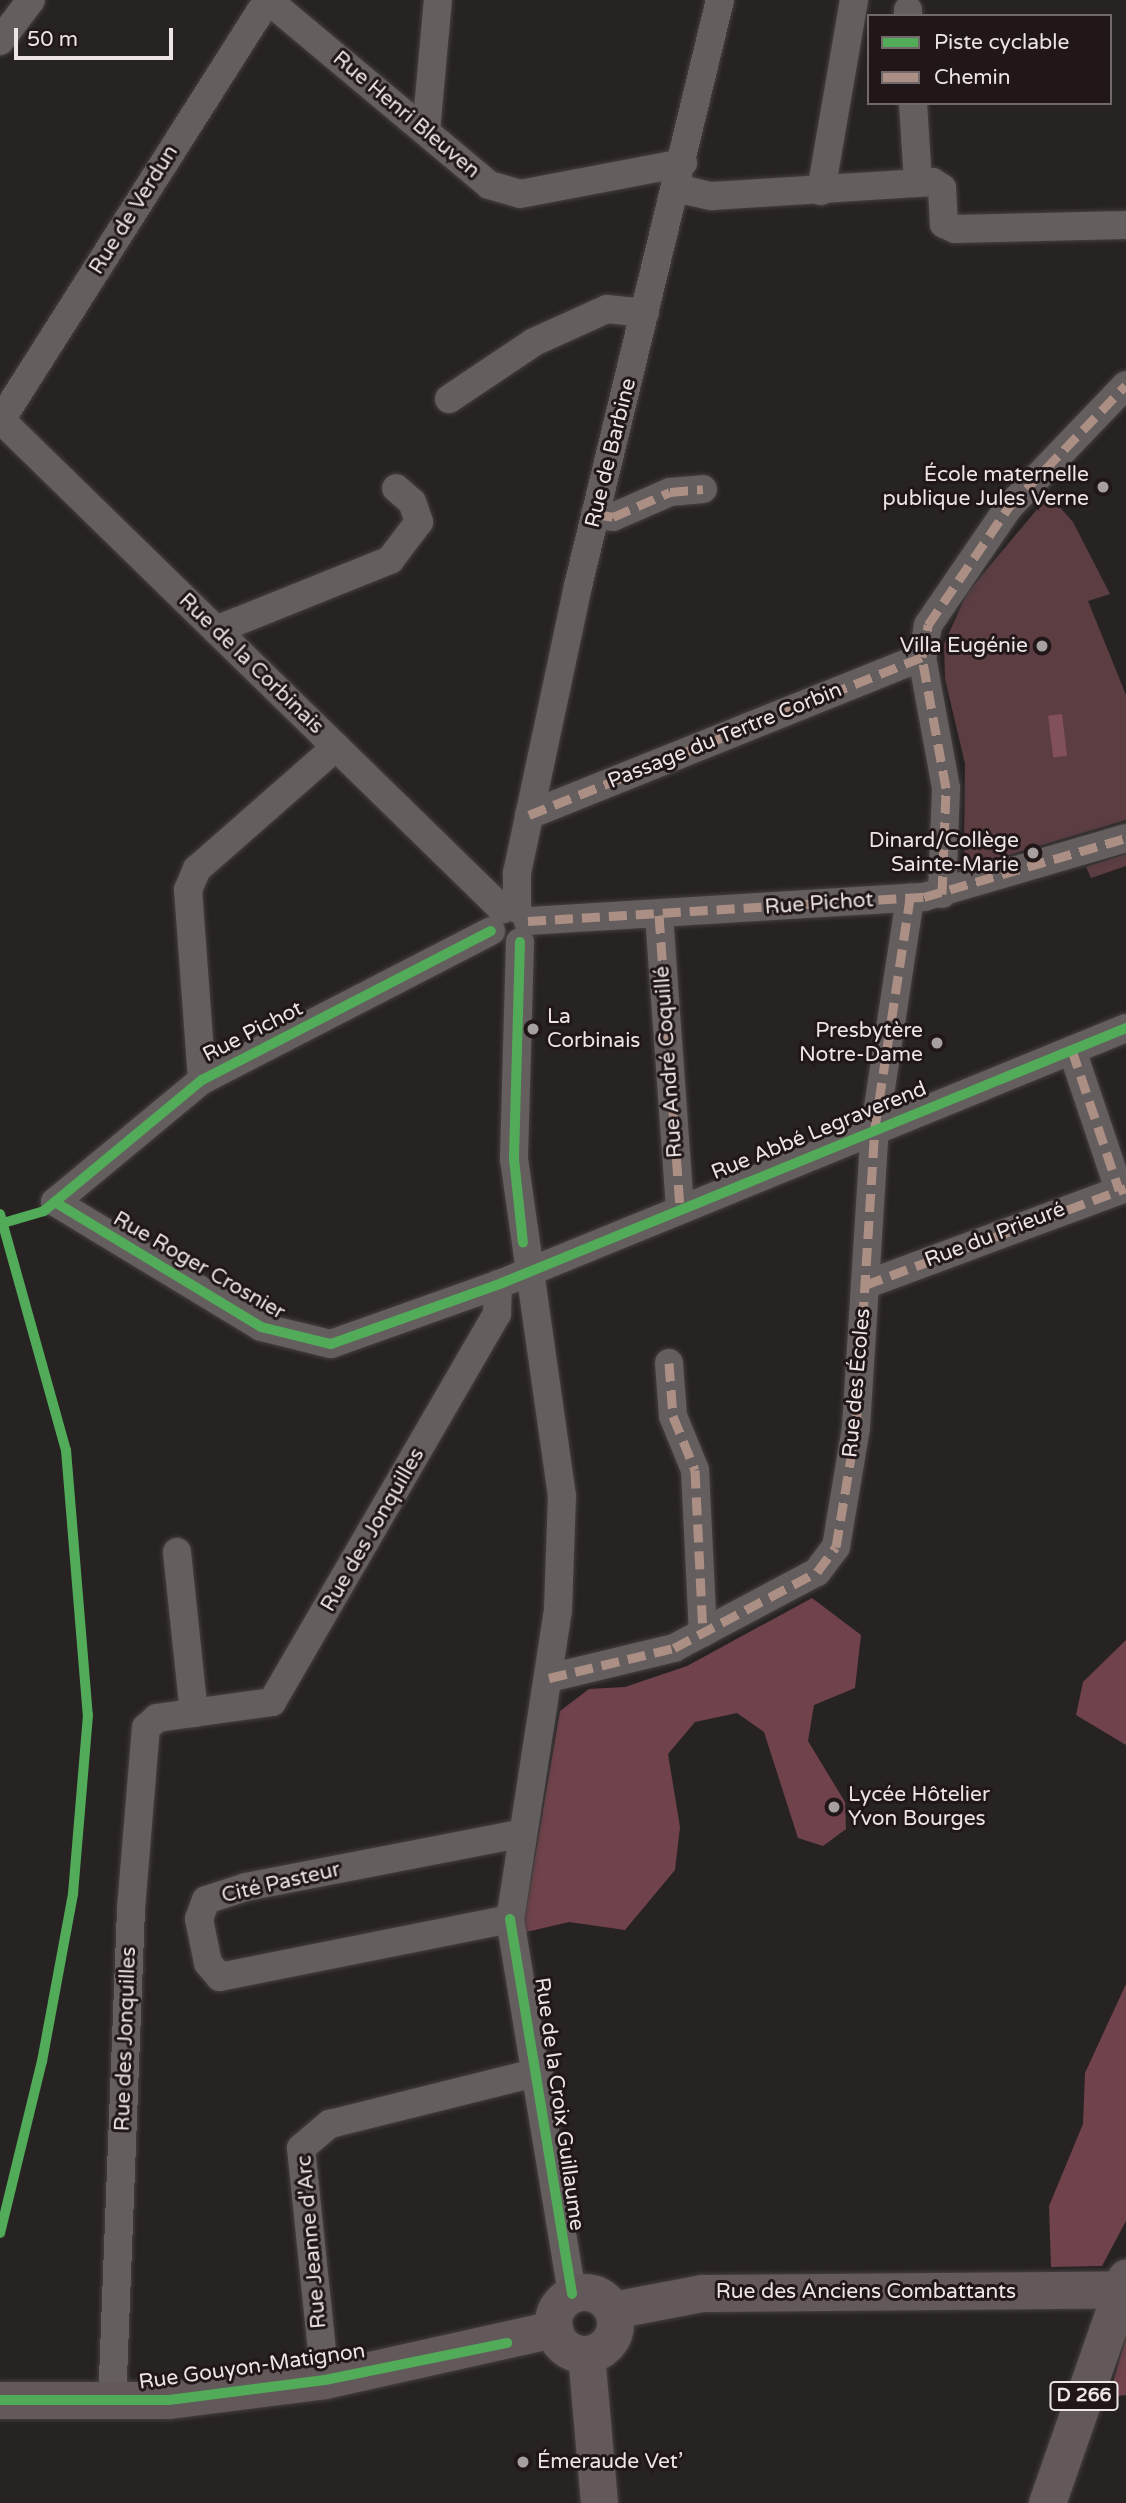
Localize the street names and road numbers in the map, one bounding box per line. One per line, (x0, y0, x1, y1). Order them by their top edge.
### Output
street label: Rue Henri Bleuven (327, 46, 485, 184)
street label: Rue de Verdun (84, 141, 184, 279)
street label: Rue de Barbine (580, 376, 642, 530)
street label: Rue de la Corbinais (173, 588, 329, 740)
street label: Passage du Tertre Corbin (604, 677, 846, 795)
street label: Rue Pichot (764, 888, 874, 920)
street label: Rue André Coquillé (650, 965, 688, 1159)
street label: Rue Pichot (199, 996, 307, 1068)
street label: Rue Abbé Legraverend (708, 1076, 930, 1186)
street label: Rue du Prieuré (921, 1197, 1069, 1273)
street label: Rue Roger Crosnier (109, 1206, 289, 1326)
street label: Rue des Écoles (838, 1307, 876, 1459)
street label: Rue des Jonquilles (316, 1444, 430, 1616)
street label: Cité Pasteur (219, 1857, 343, 1909)
street label: Rue des Jonquilles (110, 1946, 142, 2132)
street label: Rue de la Croix Guillaume (529, 1976, 589, 2232)
street label: Rue Jeanne d'Arc (292, 2154, 332, 2330)
street label: Rue des Anciens Combattants (716, 2279, 1016, 2305)
street label: Rue Gouyon-Matignon (137, 2339, 367, 2395)
road number: D 266 (1049, 2380, 1119, 2412)

